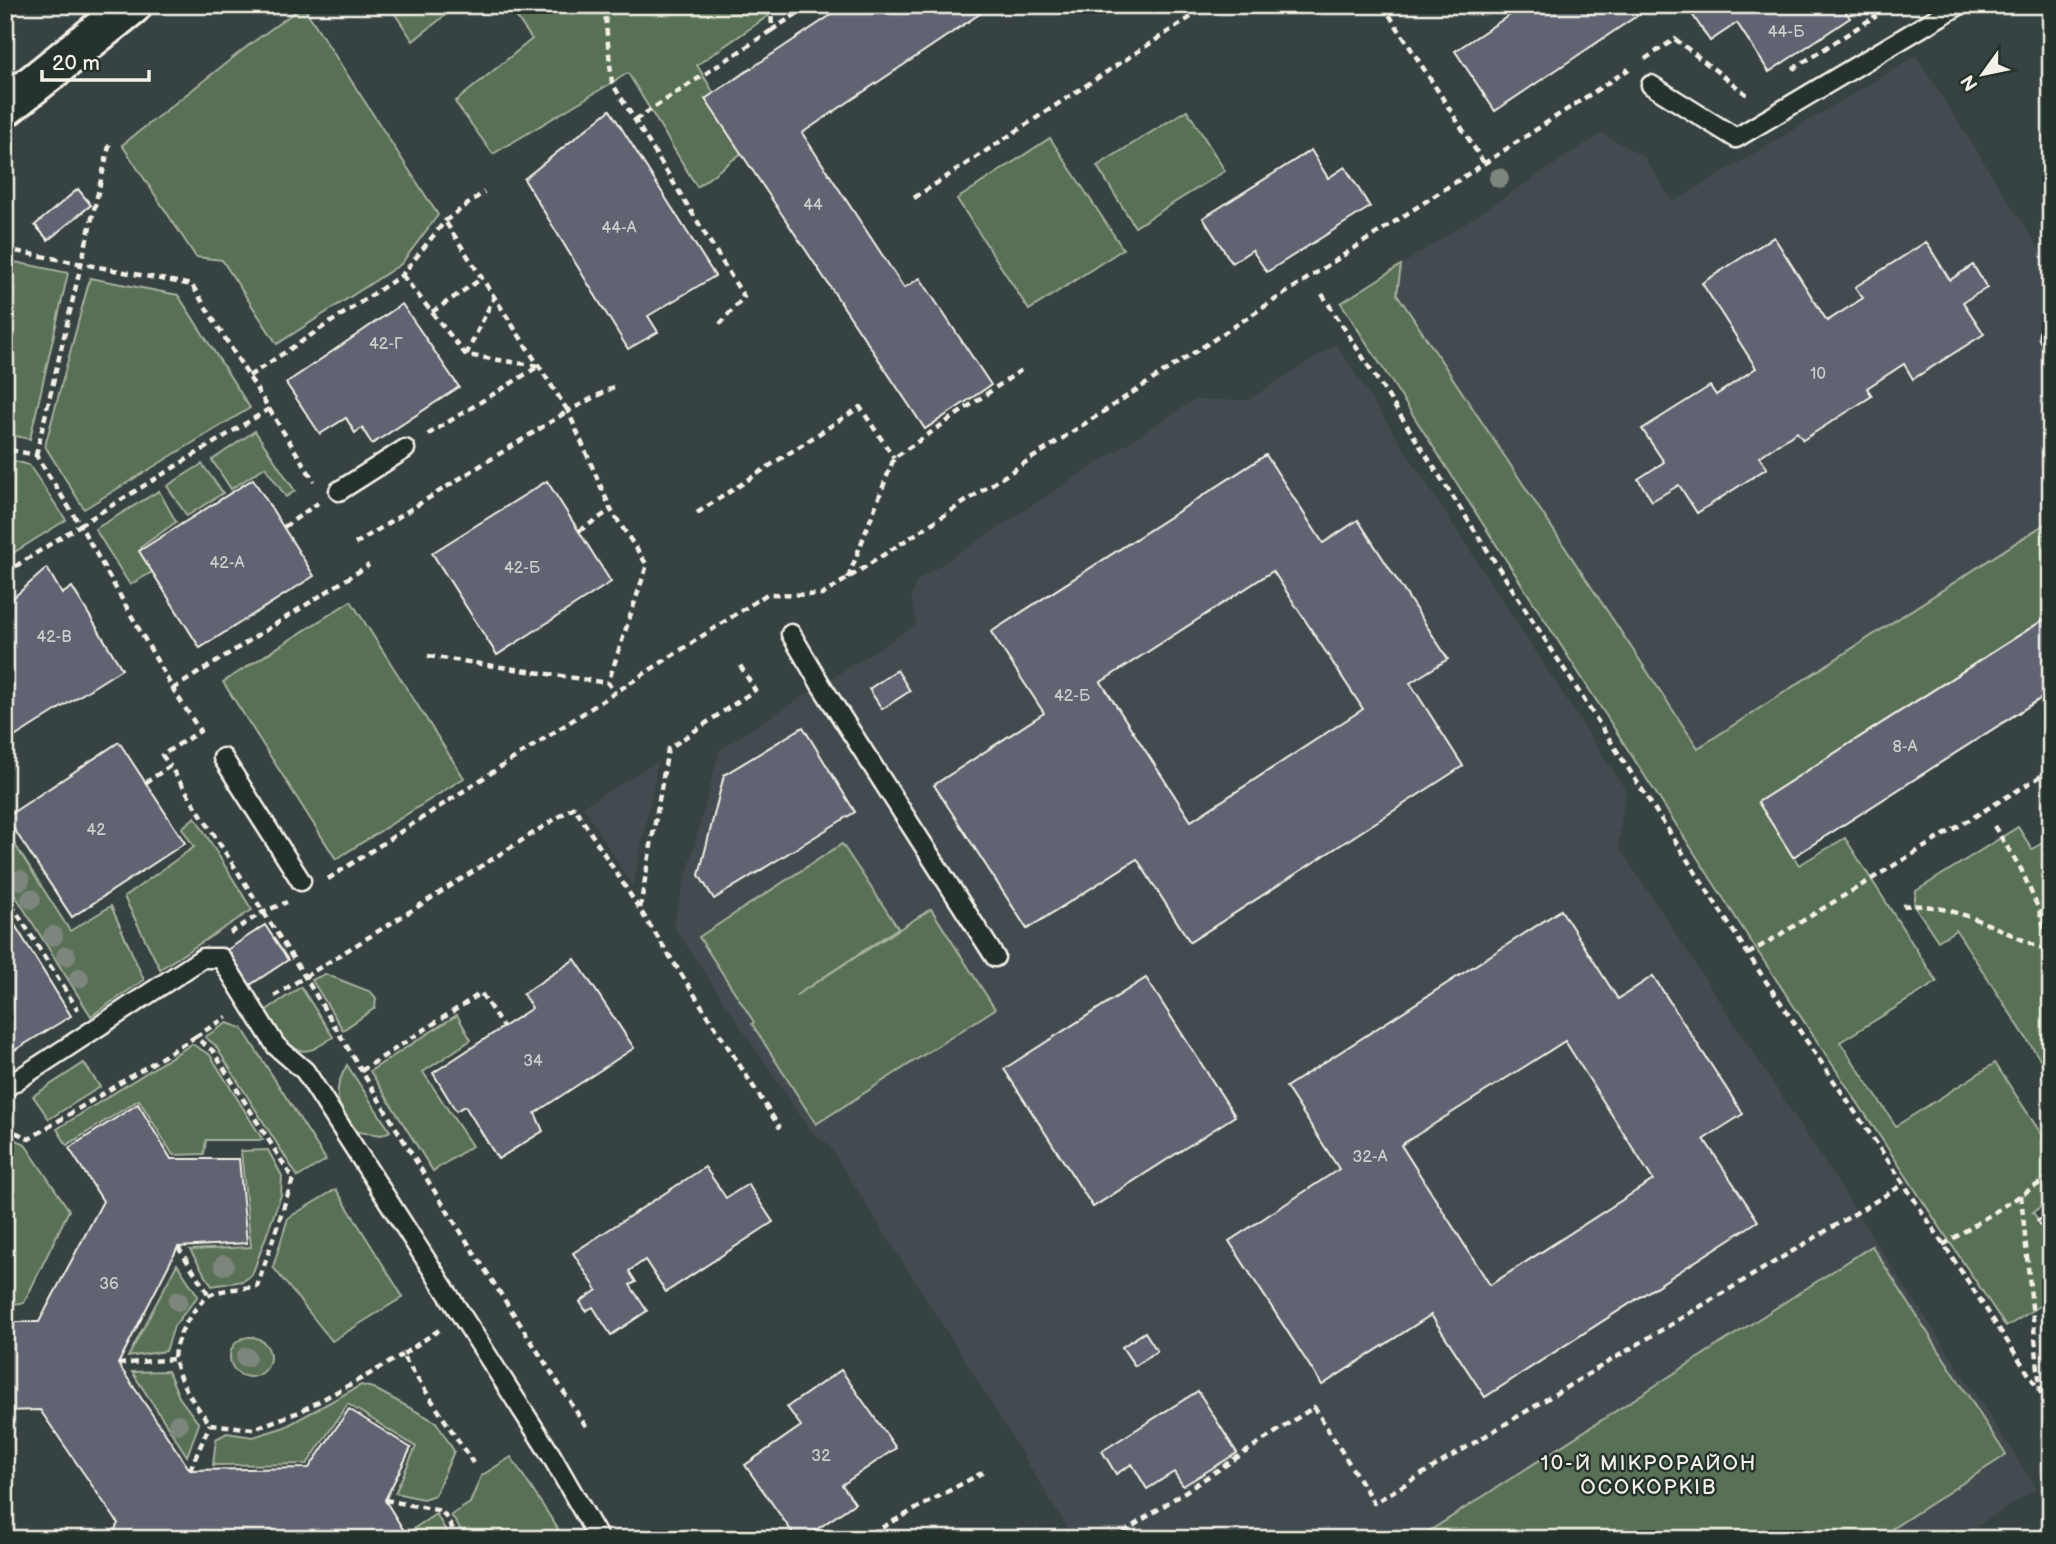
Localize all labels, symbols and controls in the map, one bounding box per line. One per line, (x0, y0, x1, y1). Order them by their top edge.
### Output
house number: 44-Б (1768, 23, 1805, 42)
scale bar (42, 38, 149, 82)
north arrow (1948, 38, 2018, 108)
text: 20 m (52, 51, 100, 76)
text: N (1956, 70, 1984, 95)
house number: 44 (803, 196, 823, 215)
house number: 44-А (601, 219, 637, 238)
house number: 42-Г (369, 335, 403, 354)
house number: 10 (1810, 365, 1826, 384)
house number: 42-А (210, 554, 245, 573)
house number: 42-Б (504, 559, 541, 578)
house number: 42-В (36, 628, 72, 647)
house number: 42-Б (1054, 687, 1091, 706)
house number: 8-А (1893, 738, 1918, 757)
house number: 42 (86, 821, 106, 840)
house number: 34 (523, 1052, 543, 1071)
house number: 32-А (1353, 1148, 1388, 1167)
house number: 36 (99, 1275, 119, 1294)
house number: 32 (811, 1447, 831, 1466)
district label: 10-Й МІКРОРАЙОН ОСОКОРКІВ (1541, 1451, 1757, 1500)

